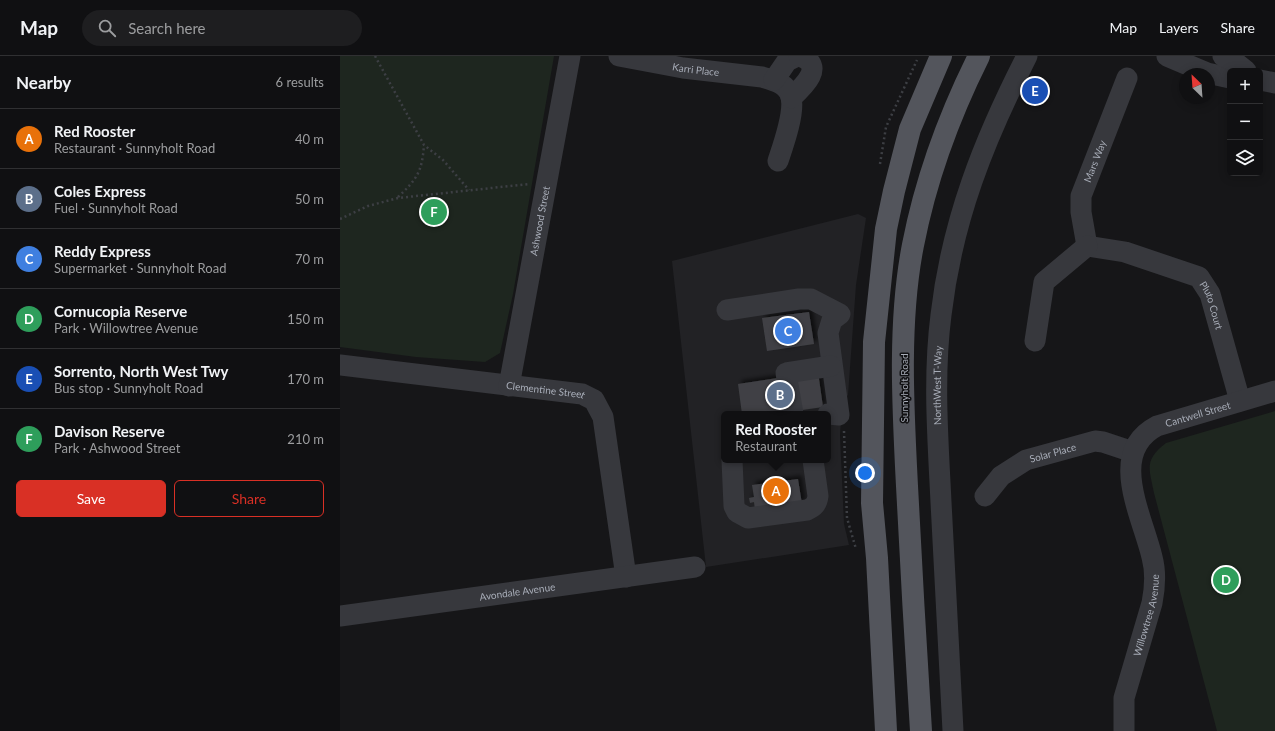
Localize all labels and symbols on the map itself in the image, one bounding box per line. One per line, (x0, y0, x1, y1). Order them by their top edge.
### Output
street label: Karri Place (671, 60, 720, 78)
north arrow (1179, 68, 1215, 104)
pin: E (1022, 76, 1048, 106)
street label: Mars Way (1081, 137, 1109, 184)
street label: Ashwood Street (527, 185, 552, 256)
pin: F (421, 197, 447, 227)
street label: Pluto Court (1197, 279, 1226, 331)
pin: C (775, 316, 801, 346)
street label: NorthWest T-Way (931, 344, 944, 425)
street label: Sunnyholt Road (898, 353, 910, 423)
street label: Clementine Street (505, 379, 588, 401)
pin: B (767, 380, 793, 410)
street label: Cantwell Street (1164, 398, 1232, 429)
street label: Solar Place (1028, 441, 1077, 465)
your location (855, 463, 875, 483)
pin: A (763, 476, 789, 506)
pin: D (1213, 565, 1239, 595)
street label: Willowtree Avenue (1131, 574, 1161, 657)
street label: Avondale Avenue (479, 580, 556, 603)

